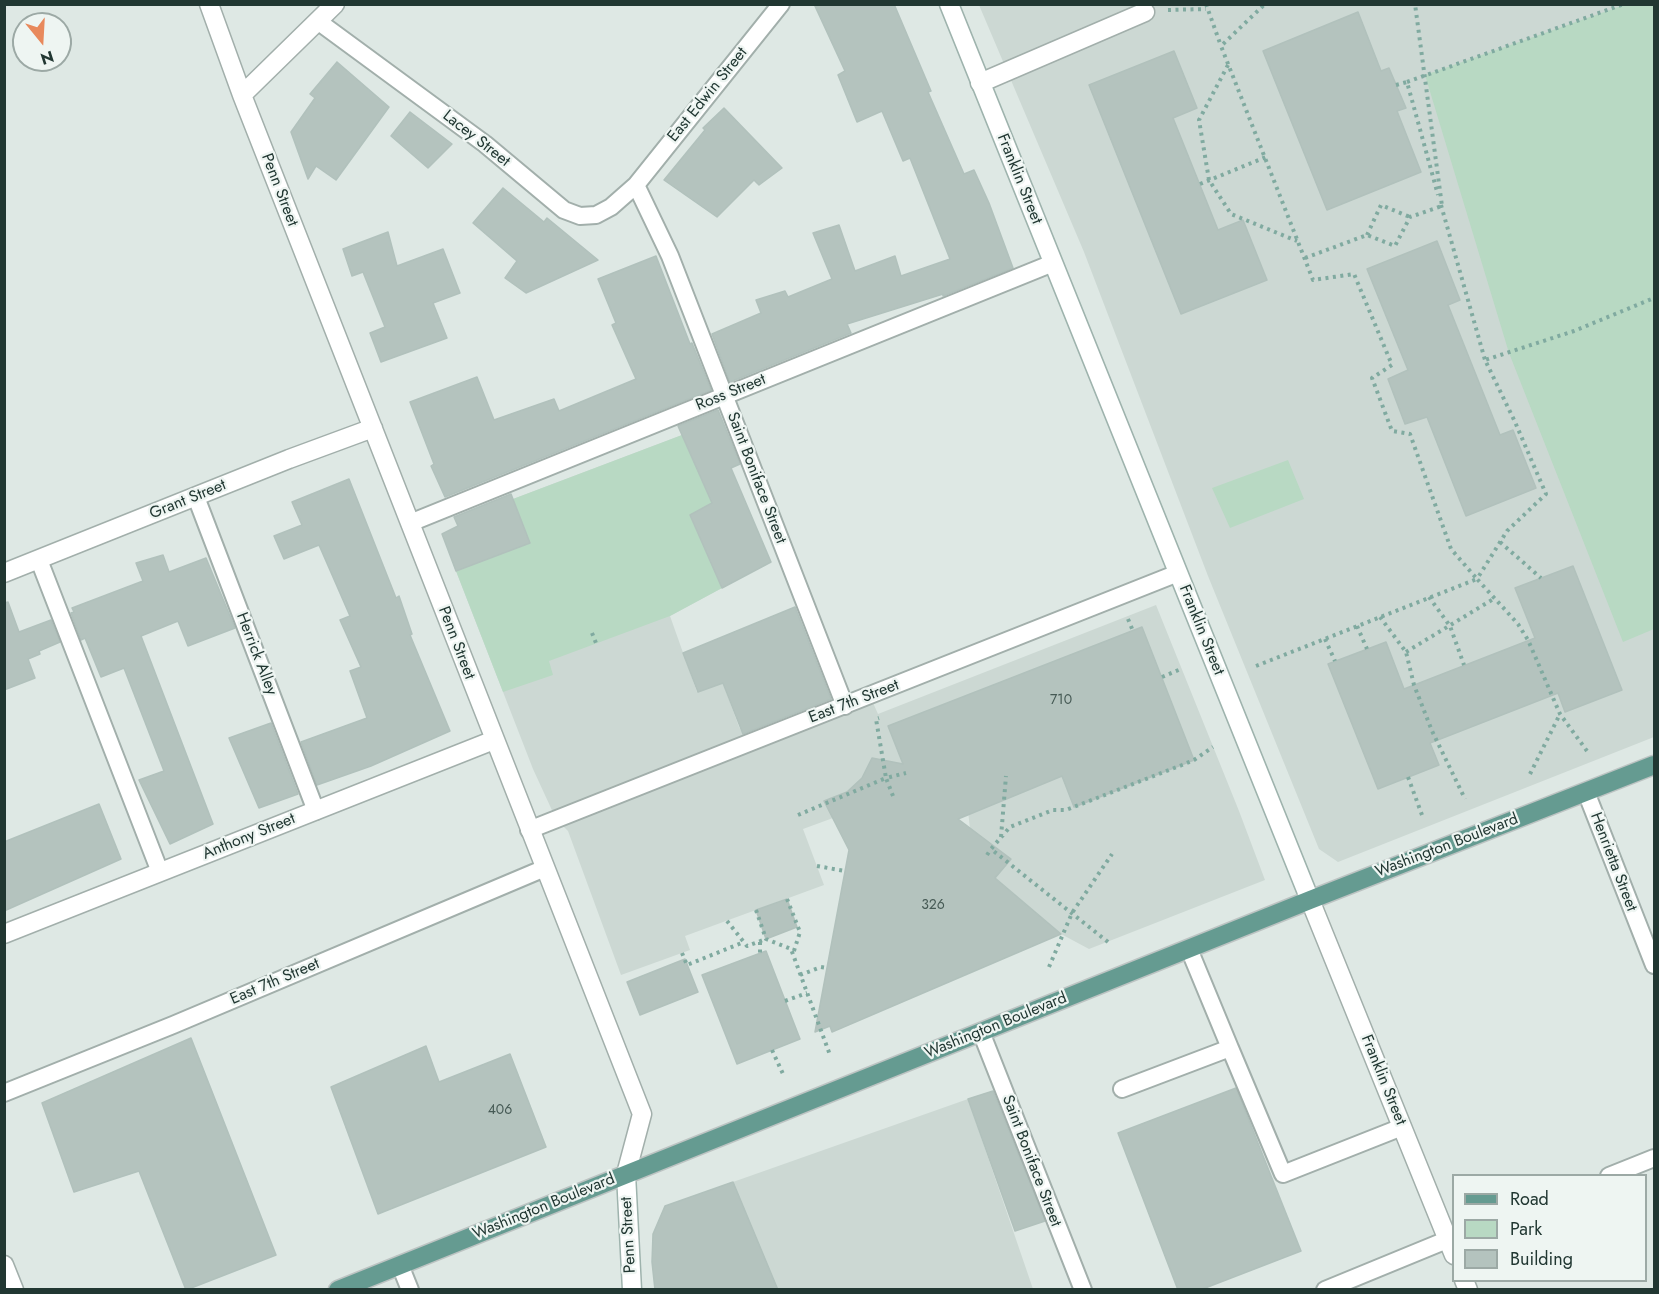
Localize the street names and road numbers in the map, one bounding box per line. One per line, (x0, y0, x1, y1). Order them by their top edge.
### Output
street label: East Edwin Street (664, 44, 752, 146)
street label: Lacey Street (438, 107, 514, 171)
street label: Franklin Street (992, 131, 1046, 227)
street label: Penn Street (256, 151, 302, 229)
street label: Ross Street (693, 370, 769, 416)
street label: Saint Boniface Street (722, 410, 790, 546)
street label: Grant Street (147, 476, 229, 524)
street label: Franklin Street (1174, 582, 1228, 678)
street label: Penn Street (433, 604, 479, 682)
street label: Herrick Alley (231, 610, 281, 698)
street label: East 7th Street (806, 676, 902, 728)
street label: Anthony Street (200, 810, 298, 864)
street label: Washington Boulevard (1373, 810, 1521, 882)
street label: Henrietta Street (1585, 810, 1641, 914)
street label: East 7th Street (227, 955, 323, 1009)
street label: Washington Boulevard (922, 989, 1070, 1063)
street label: Franklin Street (1356, 1032, 1410, 1128)
street label: Saint Boniface Street (997, 1093, 1065, 1229)
street label: Washington Boulevard (470, 1170, 618, 1244)
street label: Penn Street (617, 1196, 641, 1274)

